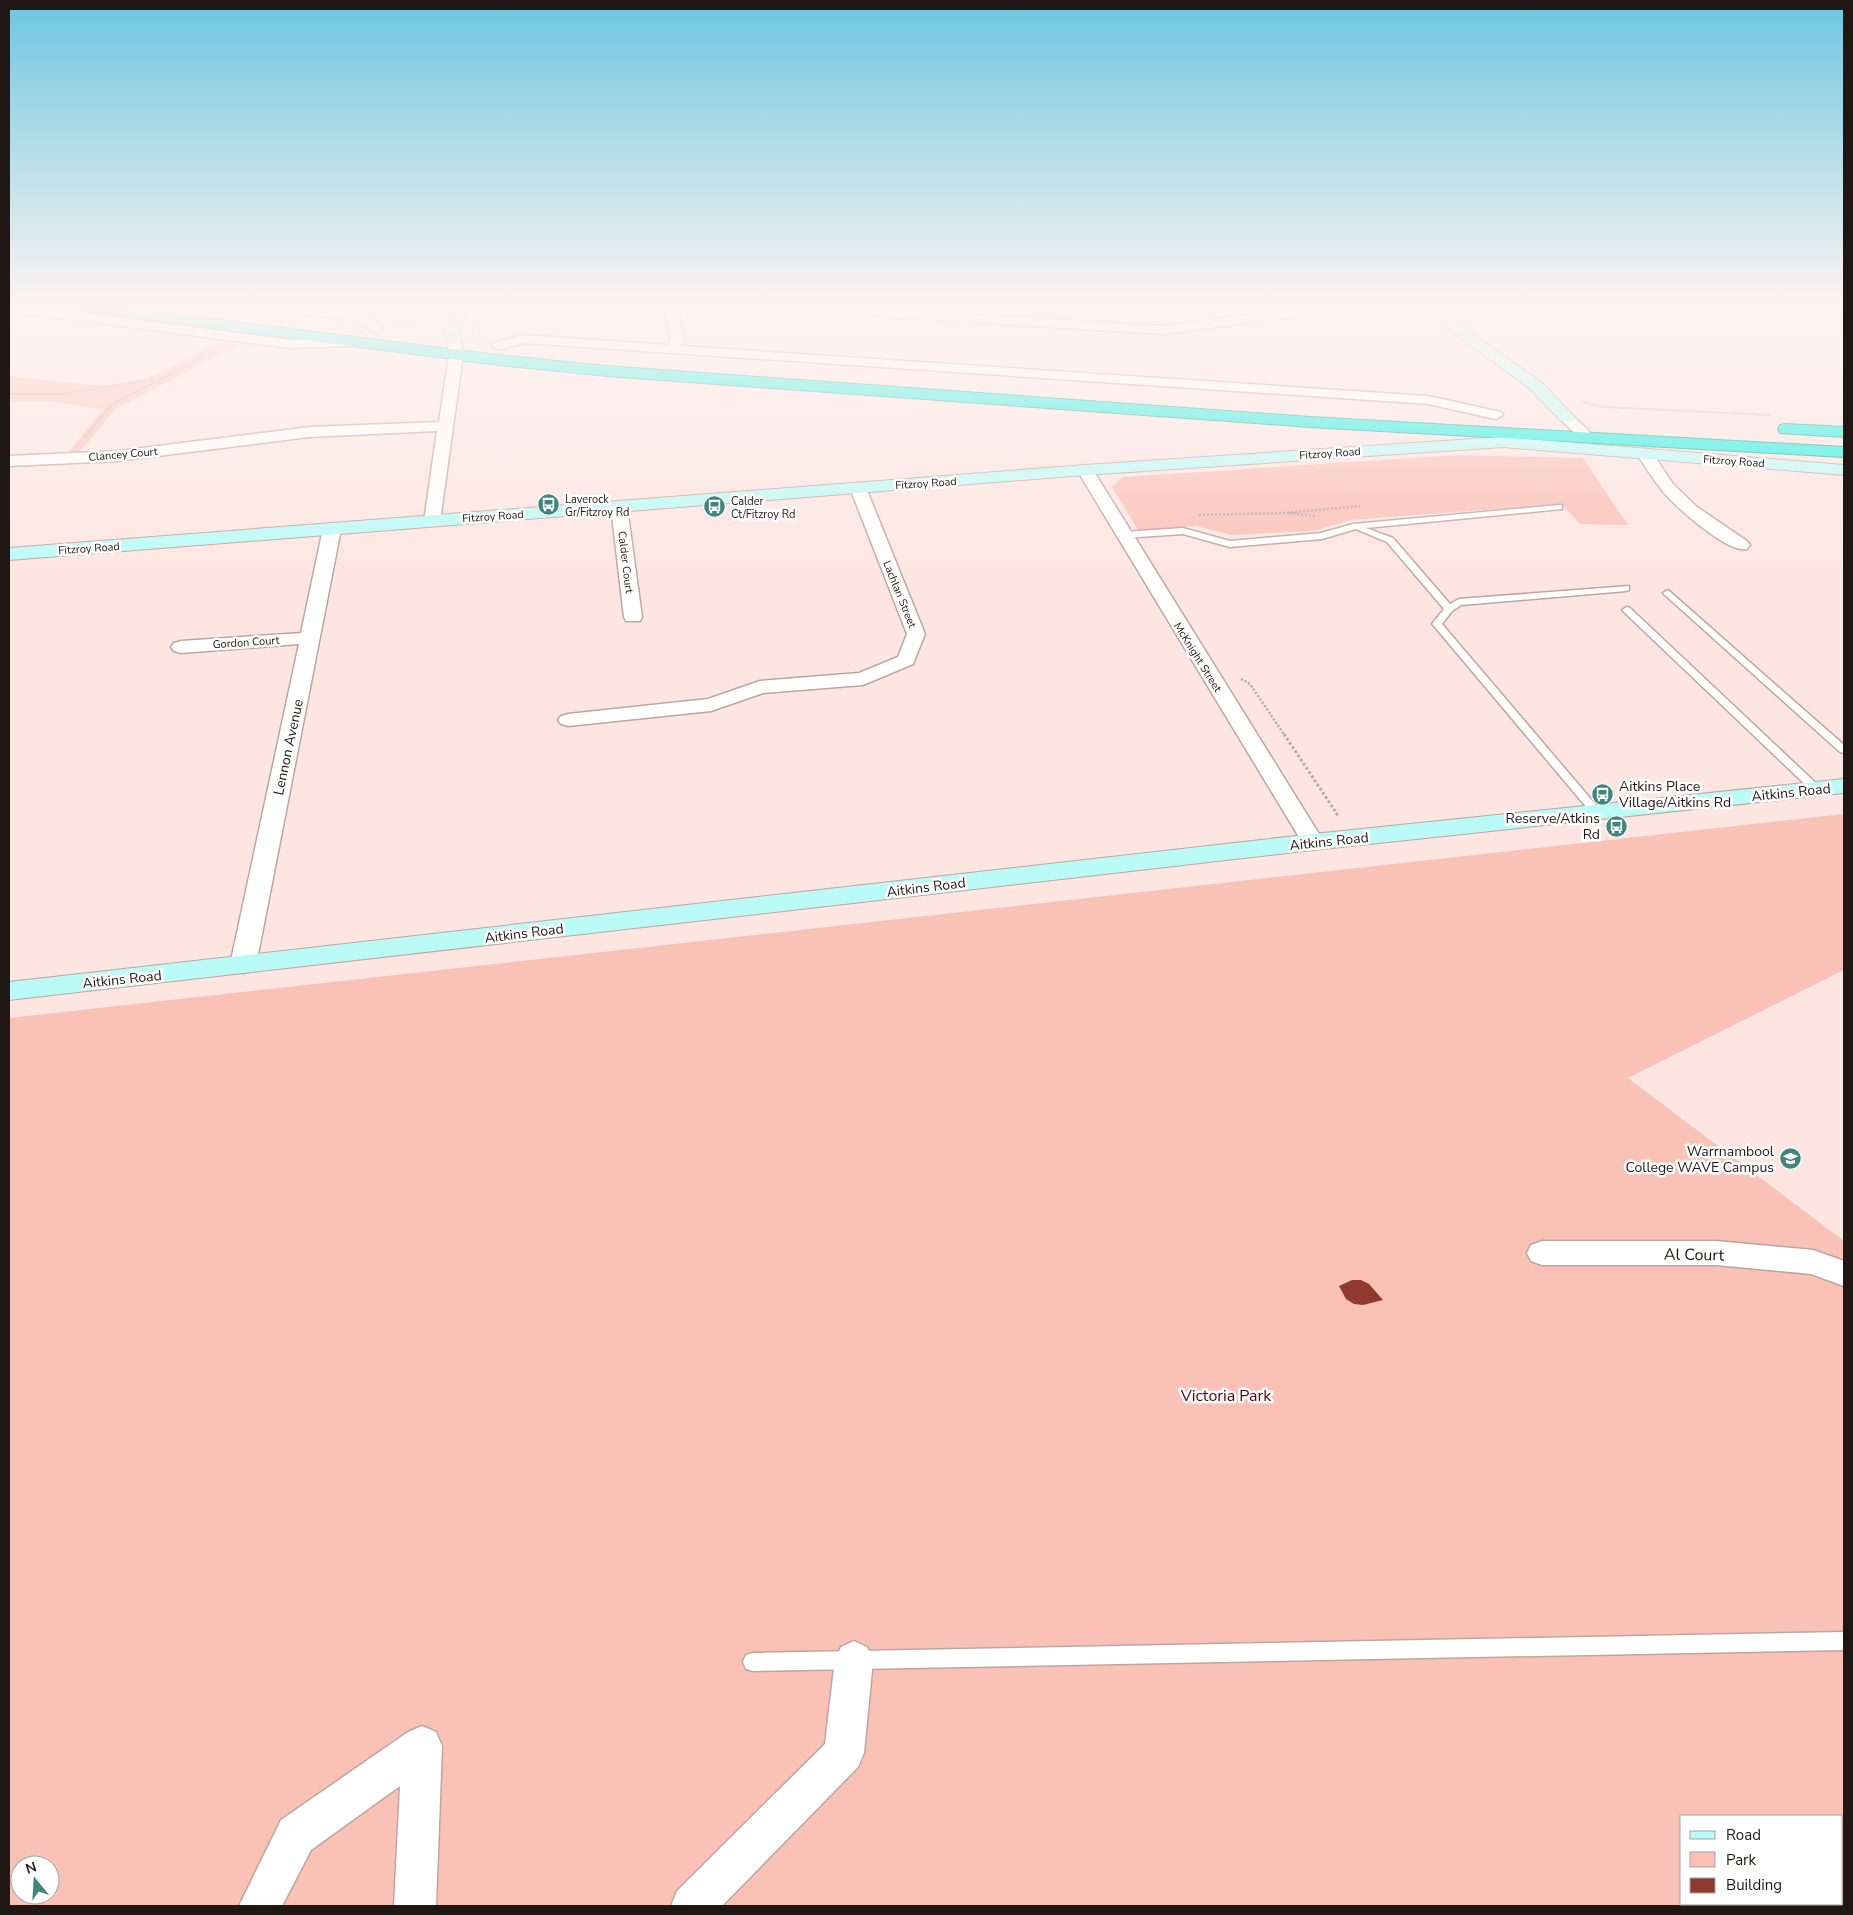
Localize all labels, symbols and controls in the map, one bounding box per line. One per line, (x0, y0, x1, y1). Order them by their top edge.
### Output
street label: Clancey Court (88, 444, 158, 465)
street label: Fitzroy Road (1299, 444, 1361, 463)
street label: Fitzroy Road (1703, 452, 1765, 471)
street label: Fitzroy Road (895, 474, 957, 493)
place label: Laverock Gr/Fitzroy Rd (565, 492, 629, 520)
bus stop icon: Laverock Gr/Fitzroy Rd (537, 493, 561, 517)
place label: Calder Ct/Fitzroy Rd (731, 494, 795, 522)
bus stop icon: Calder Ct/Fitzroy Rd (703, 495, 727, 519)
street label: Fitzroy Road (462, 507, 524, 526)
street label: Calder Court (614, 530, 637, 594)
street label: Fitzroy Road (58, 539, 120, 558)
street label: Lachlan Street (879, 558, 920, 630)
street label: McKnight Street (1170, 620, 1225, 695)
street label: Gordon Court (212, 633, 280, 652)
street label: Lennon Avenue (269, 697, 308, 797)
place label: Aitkins Place Village/Aitkins Rd (1618, 777, 1731, 812)
street label: Aitkins Road (1751, 779, 1832, 806)
bus stop icon: Aitkins Place Village/Aitkins Rd (1591, 782, 1615, 806)
place label: Reserve/Atkins Rd (1506, 809, 1600, 844)
bus stop icon: Reserve/Atkins Rd (1604, 814, 1628, 838)
street label: Aitkins Road (1289, 828, 1370, 855)
street label: Aitkins Road (885, 873, 967, 902)
street label: Aitkins Road (483, 919, 565, 948)
street label: Aitkins Road (82, 966, 163, 993)
place label: Warrnambool College WAVE Campus (1626, 1142, 1775, 1177)
school or university icon: Warrnambool College WAVE Campus (1778, 1147, 1802, 1171)
street label: Al Court (1664, 1243, 1725, 1267)
park label: Victoria Park (1180, 1385, 1272, 1407)
legend (1680, 1815, 1843, 1905)
text: Road (1726, 1825, 1761, 1845)
text: Park (1726, 1850, 1756, 1870)
north arrow (10, 1855, 60, 1905)
text: N (23, 1857, 39, 1879)
text: Building (1726, 1875, 1782, 1895)

